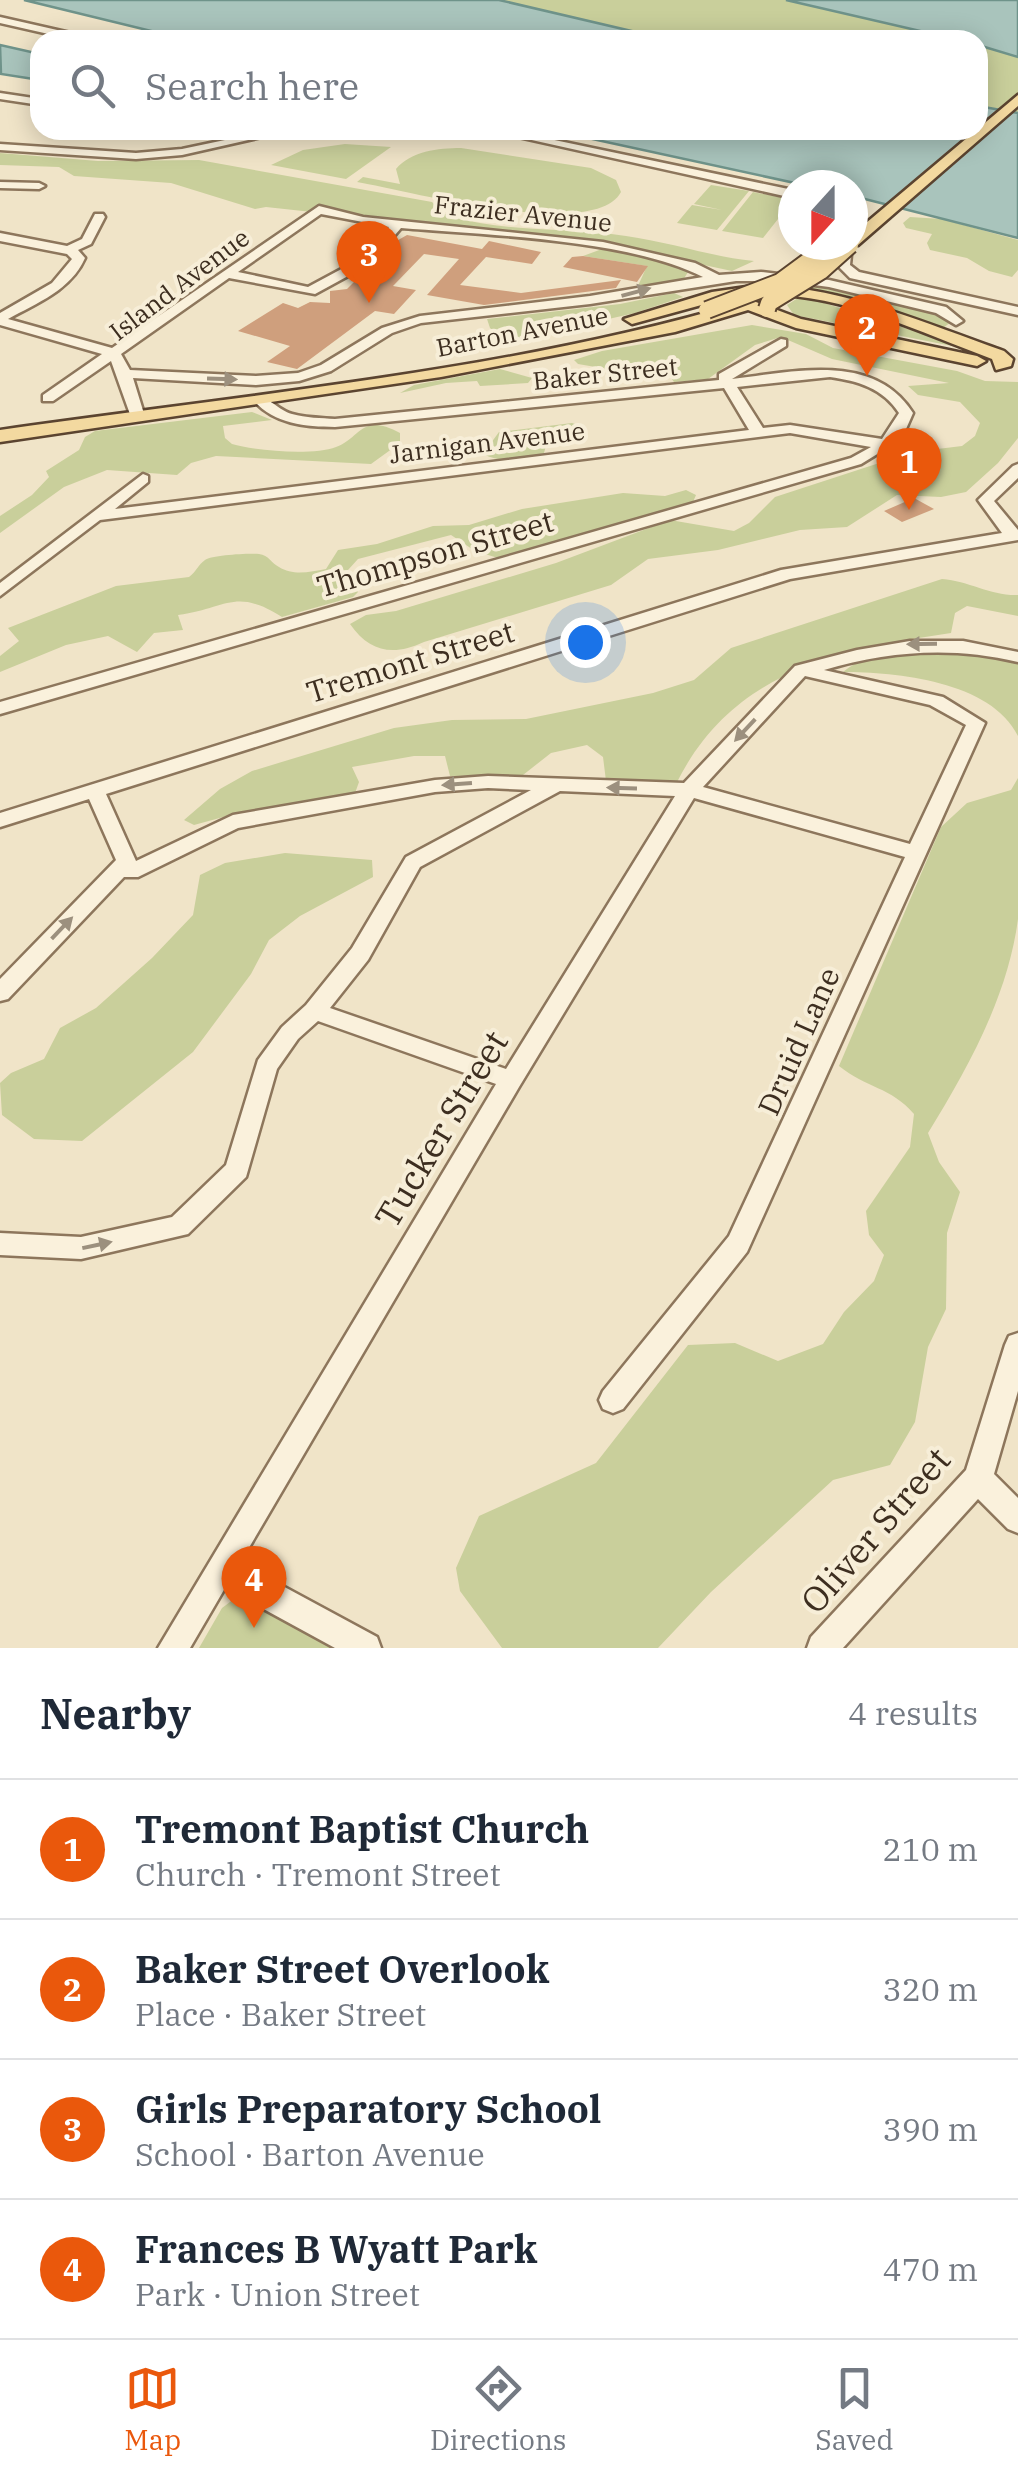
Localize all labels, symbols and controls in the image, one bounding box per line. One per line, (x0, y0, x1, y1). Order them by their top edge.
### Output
search box (30, 30, 988, 140)
icon: search (65, 58, 120, 113)
text: Search here (145, 61, 359, 110)
north arrow (778, 170, 868, 260)
street label: Frazier Avenue (433, 187, 613, 239)
pin: 3 (336, 220, 402, 303)
street label: Island Avenue (102, 221, 256, 347)
one-way arrow (620, 284, 651, 299)
pin: 2 (834, 294, 900, 376)
street label: Barton Avenue (433, 298, 611, 364)
street label: Baker Street (531, 349, 679, 397)
one-way arrow (207, 372, 239, 388)
street label: Jarnigan Avenue (387, 414, 587, 470)
pin: 1 (876, 428, 942, 510)
street label: Thompson Street (312, 501, 558, 605)
street label: Tremont Street (302, 611, 518, 711)
your location (560, 617, 611, 668)
one-way arrow (906, 637, 938, 653)
one-way arrow (734, 718, 757, 742)
one-way arrow (441, 776, 473, 792)
one-way arrow (605, 780, 637, 796)
one-way arrow (50, 916, 73, 940)
street label: Druid Lane (748, 961, 848, 1121)
street label: Tucker Street (364, 1022, 518, 1236)
one-way arrow (82, 1236, 113, 1252)
street label: Oliver Street (790, 1437, 960, 1623)
pin: 4 (222, 1546, 286, 1628)
text: Nearby (40, 1686, 191, 1741)
text: 4 results (848, 1692, 978, 1734)
text: Tremont Baptist Church (135, 1804, 589, 1853)
text: 1 (63, 1828, 82, 1870)
text: 210 m (882, 1828, 978, 1870)
text: Church · Tremont Street (135, 1853, 501, 1895)
text: Baker Street Overlook (135, 1944, 549, 1993)
text: 2 (63, 1968, 82, 2010)
text: 320 m (882, 1968, 978, 2010)
text: Place · Baker Street (135, 1993, 426, 2035)
text: Girls Preparatory School (135, 2084, 601, 2133)
text: 3 (63, 2108, 82, 2150)
text: 390 m (882, 2108, 978, 2150)
text: School · Barton Avenue (135, 2133, 485, 2175)
text: Frances B Wyatt Park (135, 2224, 537, 2273)
text: 4 (63, 2248, 82, 2290)
text: 470 m (882, 2248, 978, 2290)
text: Park · Union Street (135, 2273, 420, 2315)
tab: Map (124, 2361, 181, 2458)
tab: Directions (430, 2361, 566, 2458)
tab: Saved (815, 2361, 894, 2458)

